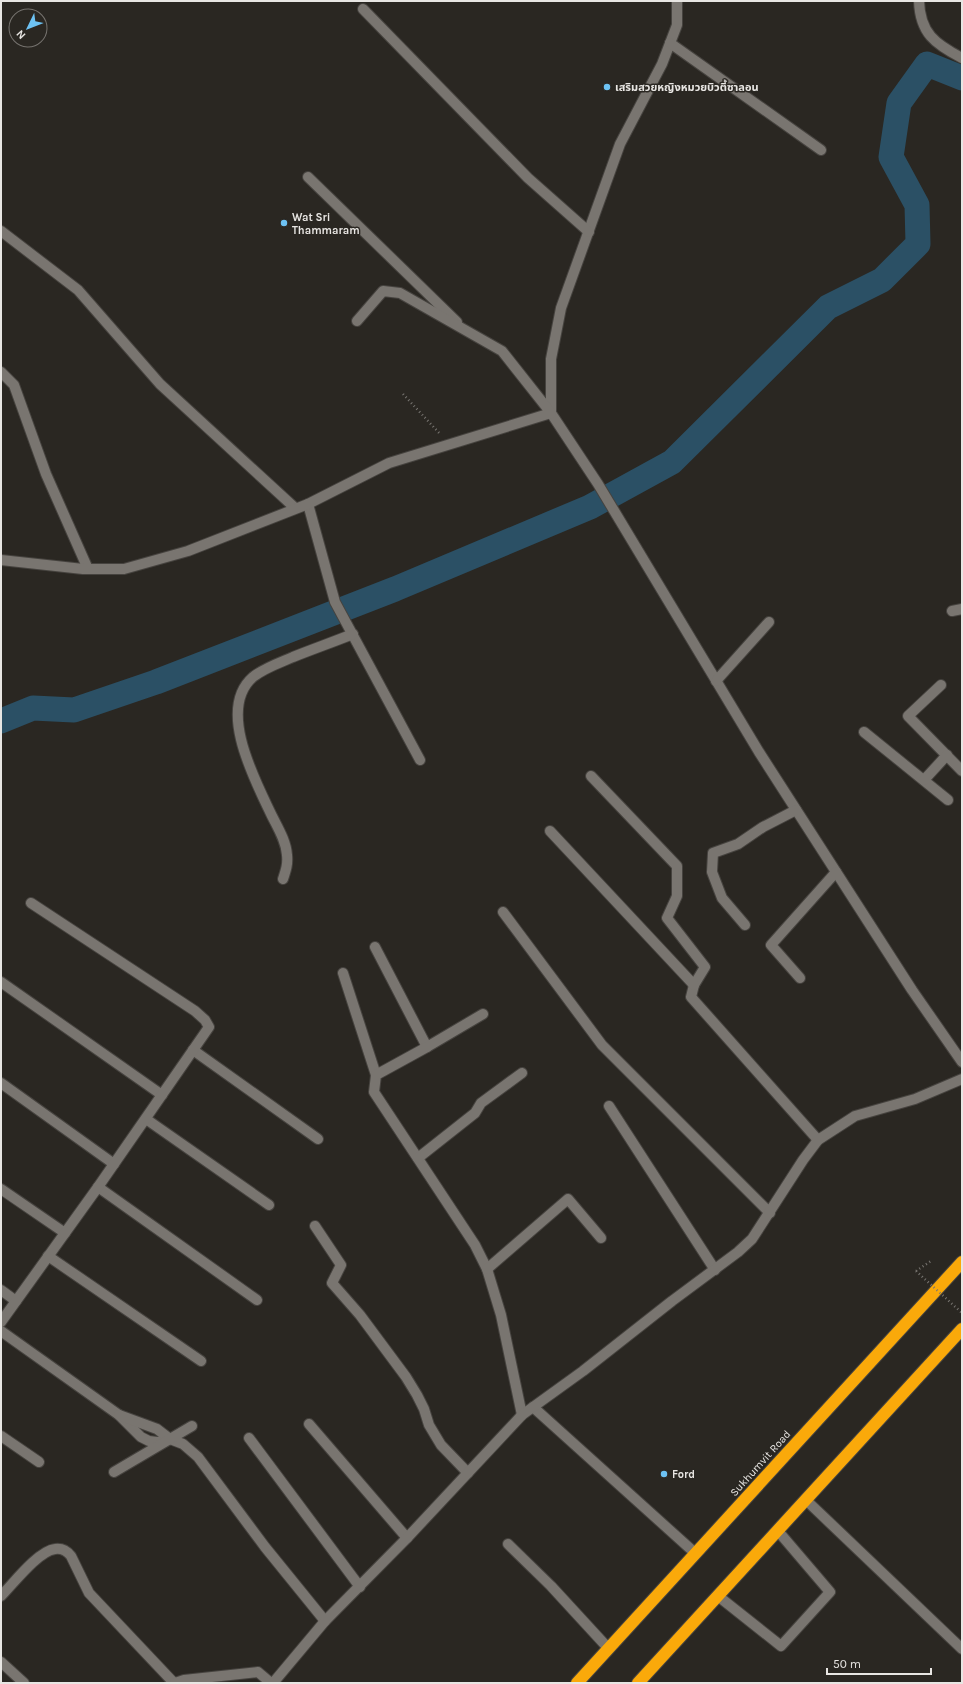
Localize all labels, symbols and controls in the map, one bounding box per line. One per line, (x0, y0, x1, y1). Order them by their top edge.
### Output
north arrow (8, 8, 48, 48)
text: N (14, 27, 28, 42)
place label: เสริมสวยหญิงหมวยบิวตี้ซาลอน (615, 79, 759, 94)
marker: เสริมสวยหญิงหมวยบิวตี้ซาลอน (602, 82, 612, 92)
place label: Wat Sri Thammaram (292, 211, 360, 237)
marker: Wat Sri Thammaram (279, 218, 289, 228)
street label: Sukhumvit Road (727, 1428, 793, 1499)
place label: Ford (672, 1468, 695, 1481)
marker: Ford (659, 1469, 669, 1479)
scale bar (827, 1650, 931, 1676)
text: 50 m (833, 1657, 861, 1671)

